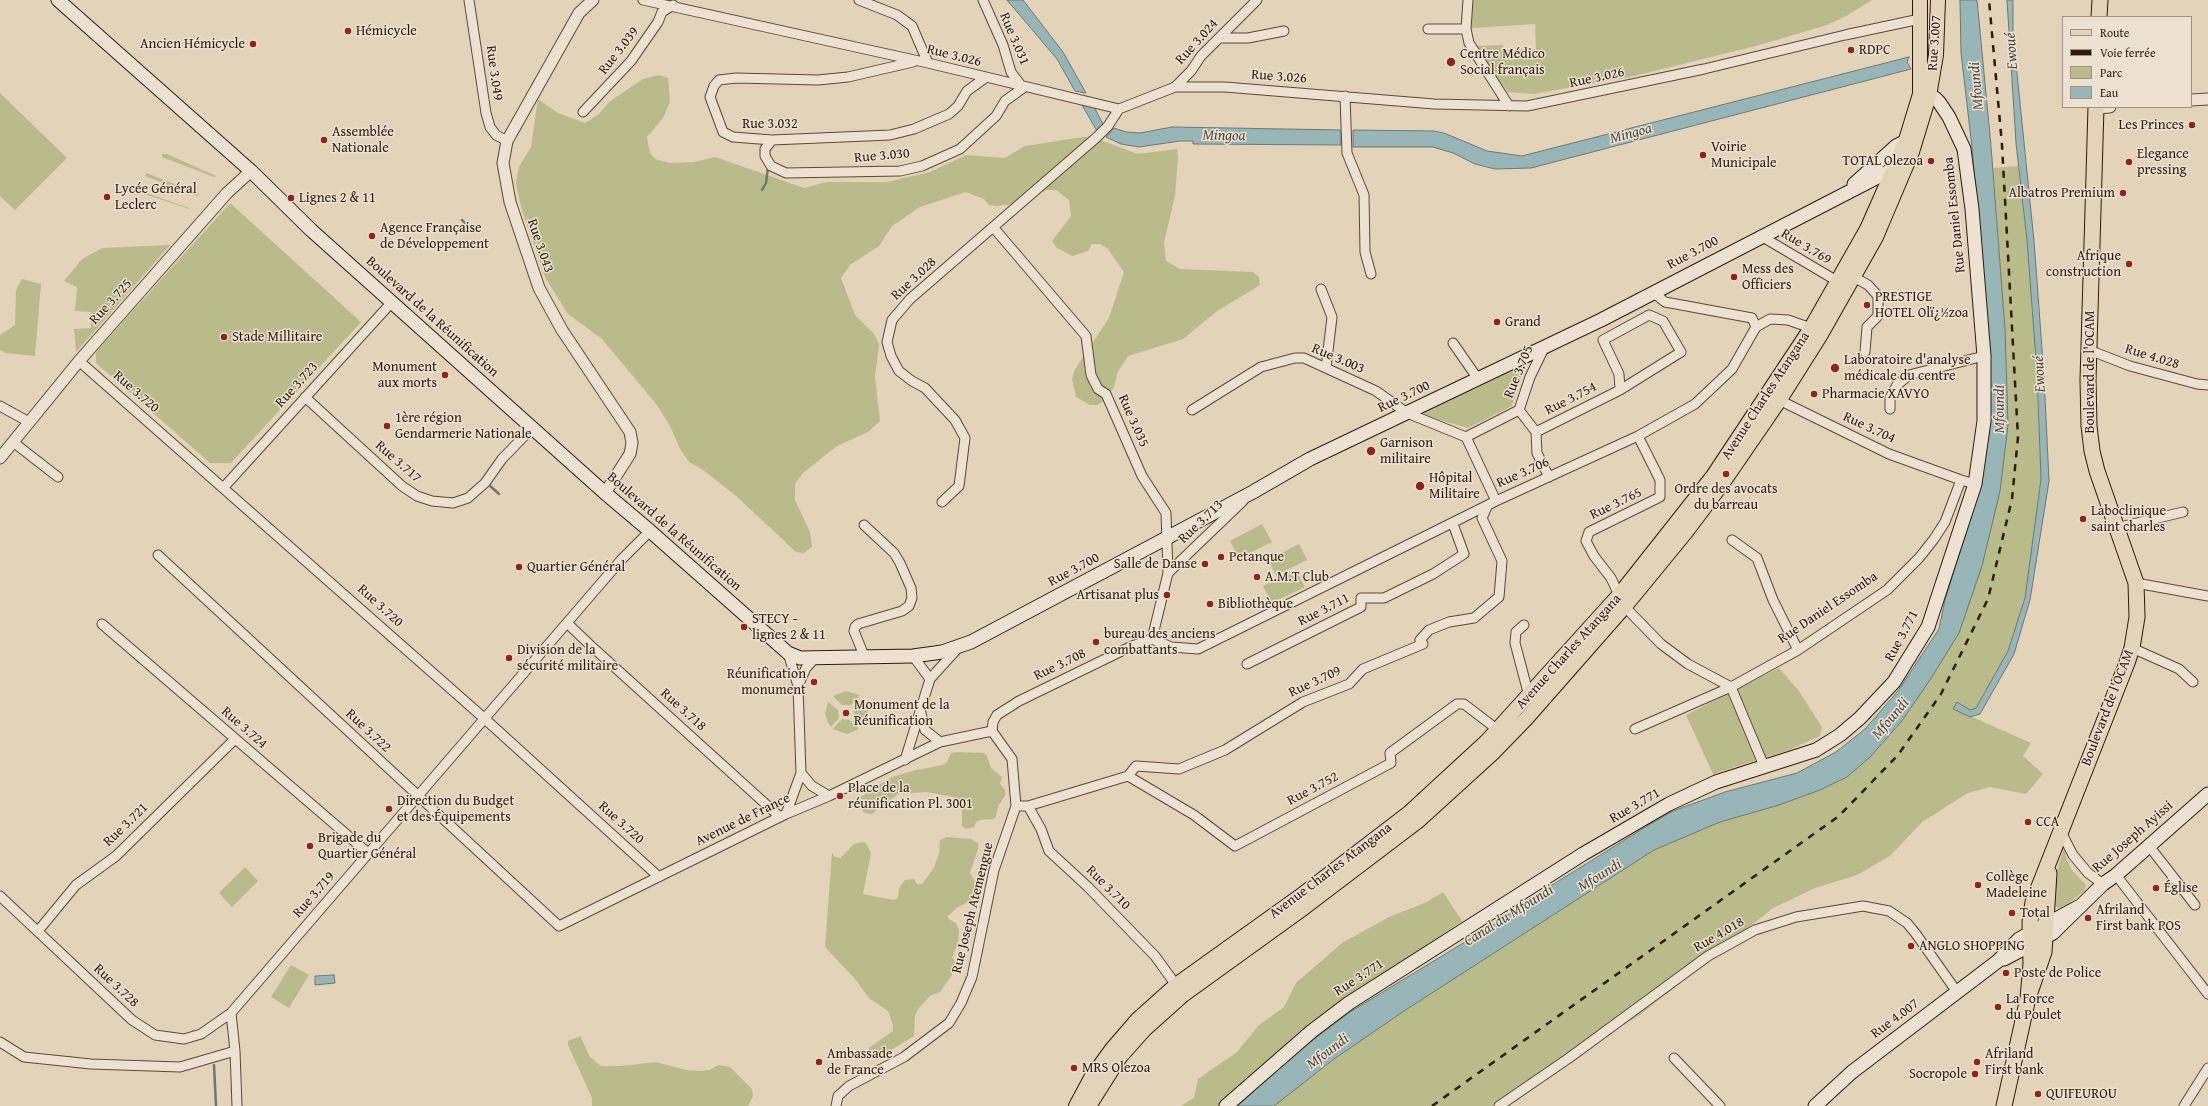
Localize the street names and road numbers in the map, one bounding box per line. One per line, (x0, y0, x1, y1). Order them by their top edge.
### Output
street label: Rue 3.031 (995, 10, 1033, 68)
street label: Rue 3.007 (1925, 15, 1945, 71)
street label: Rue 3.024 (1172, 16, 1222, 68)
street label: Rue 3.039 (595, 24, 643, 78)
street label: Rue 3.026 (925, 41, 983, 71)
street label: Rue 3.049 (482, 44, 506, 102)
street label: Rue 3.026 (1568, 64, 1626, 92)
street label: Rue 3.026 (1251, 67, 1307, 87)
street label: Rue 3.032 (742, 116, 798, 132)
street label: Rue 3.030 (854, 145, 910, 167)
street label: Rue Daniel Essomba (1941, 156, 1969, 274)
street label: Rue 3.043 (523, 217, 557, 275)
street label: Rue 3.769 (1778, 225, 1834, 269)
street label: Rue 3.700 (1664, 233, 1722, 273)
street label: Boulevard de la Réunification (362, 253, 502, 381)
street label: Rue 3.028 (888, 254, 940, 304)
street label: Rue 3.725 (86, 276, 136, 328)
street label: Boulevard de l'OCAM (2082, 311, 2098, 433)
street label: Avenue Charles Atangana (1718, 329, 1814, 463)
street label: Rue 3.003 (1309, 340, 1367, 378)
street label: Rue 4.028 (2123, 341, 2181, 373)
street label: Rue 3.705 (1501, 343, 1537, 401)
street label: Rue 3.723 (272, 359, 322, 411)
street label: Rue 3.720 (109, 367, 163, 417)
street label: Rue 3.700 (1375, 377, 1433, 417)
street label: Rue 3.754 (1542, 379, 1600, 419)
street label: Rue 3.035 (1114, 392, 1152, 450)
street label: Rue 3.704 (1840, 409, 1898, 447)
street label: Rue 3.717 (371, 437, 425, 487)
street label: Rue 3.706 (1494, 454, 1552, 492)
street label: Boulevard de la Réunification (603, 469, 745, 595)
street label: Rue 3.765 (1587, 484, 1645, 524)
street label: Rue 3.713 (1175, 497, 1227, 547)
street label: Rue 3.700 (1045, 550, 1103, 590)
street label: Rue Daniel Essomba (1775, 568, 1881, 648)
street label: Rue 3.720 (354, 581, 406, 631)
street label: Rue 3.711 (1295, 590, 1353, 630)
street label: Avenue Charles Atangana (1513, 591, 1625, 713)
street label: Rue 3.771 (1882, 607, 1922, 665)
street label: Rue 3.708 (1031, 645, 1089, 685)
street label: Boulevard de l'OCAM (2078, 648, 2138, 768)
street label: Rue 3.709 (1286, 663, 1344, 701)
street label: Rue 3.718 (657, 685, 709, 735)
street label: Rue 3.724 (217, 703, 271, 753)
street label: Rue 3.722 (342, 706, 394, 756)
street label: Rue 3.752 (1284, 769, 1342, 809)
street label: Rue 3.771 (1607, 785, 1663, 827)
street label: Avenue de France (693, 790, 793, 850)
street label: Rue Joseph Ayissi (2089, 797, 2177, 877)
street label: Rue 3.720 (595, 798, 647, 848)
street label: Rue 3.721 (100, 800, 152, 850)
street label: Avenue Charles Atangana (1266, 819, 1396, 923)
street label: Rue Joseph Atemengue (949, 841, 997, 975)
street label: Rue 3.710 (1082, 862, 1134, 914)
street label: Rue 3.719 (289, 868, 339, 922)
street label: Rue 4.018 (1691, 914, 1747, 956)
street label: Rue 3.771 (1331, 956, 1387, 1000)
street label: Rue 3.728 (90, 961, 142, 1011)
street label: Rue 4.007 (1868, 996, 1922, 1042)

